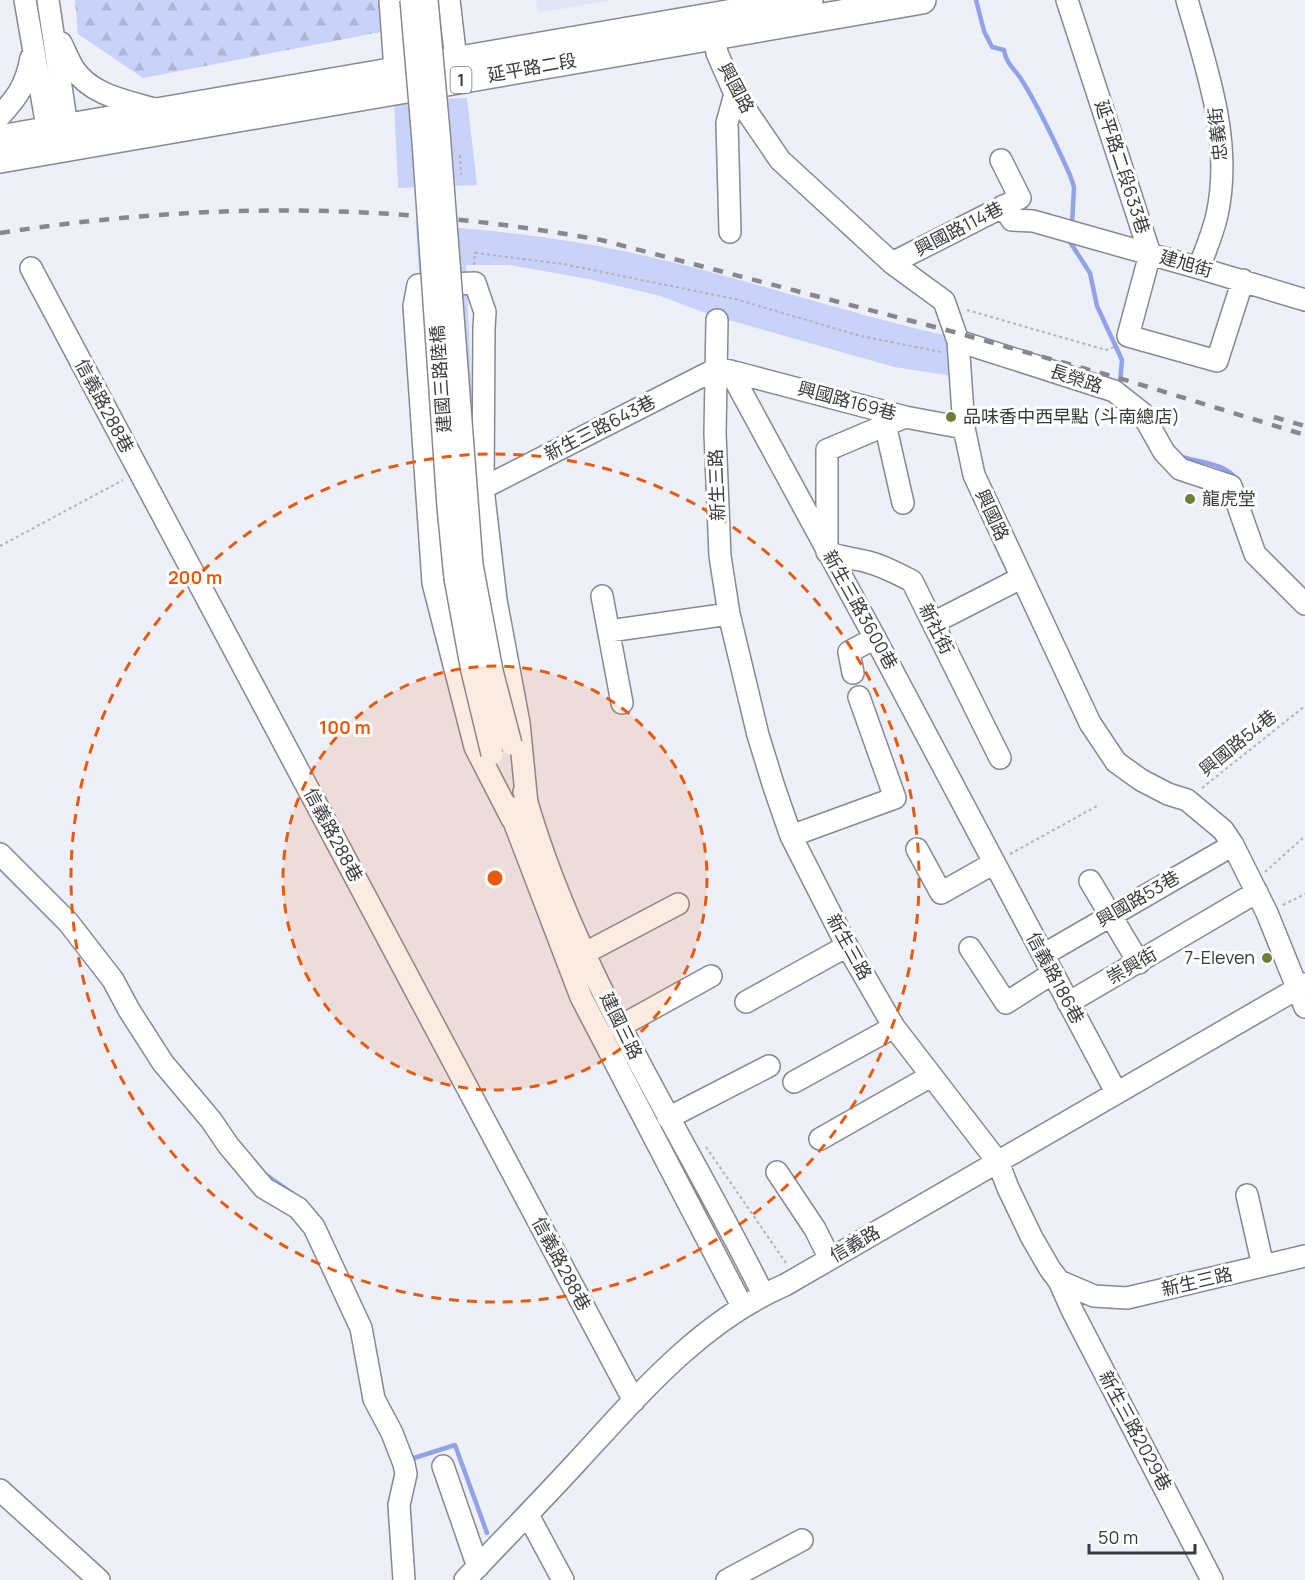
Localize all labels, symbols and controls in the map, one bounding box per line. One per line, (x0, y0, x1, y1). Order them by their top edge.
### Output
street label: 延平路二段 (485, 47, 578, 87)
street label: 興國路 (714, 58, 760, 117)
road number: 1 (450, 67, 472, 93)
street label: 延平路二段633巷 (1090, 97, 1156, 237)
street label: 忠義街 (1202, 106, 1232, 162)
street label: 興國路114巷 (910, 195, 1007, 261)
street label: 建旭街 (1157, 244, 1216, 282)
street label: 建國三路陸橋 (424, 324, 456, 434)
street label: 信義路288巷 (70, 354, 140, 457)
street label: 長榮路 (1047, 358, 1106, 398)
street label: 興國路169巷 (795, 375, 899, 425)
street label: 新生三路643巷 (540, 389, 659, 465)
place label: 品味香中西早點 (斗南總店) (963, 404, 1180, 428)
marker: 品味香中西早點 (斗南總店) (944, 410, 958, 424)
street label: 新生三路 (703, 449, 729, 521)
street label: 興國路 (971, 485, 1015, 544)
place label: 龍虎堂 (1202, 486, 1256, 510)
marker: 龍虎堂 (1183, 492, 1197, 506)
street label: 新生三路3600巷 (818, 545, 904, 674)
text: 200 m (168, 565, 222, 589)
street label: 新社街 (914, 599, 960, 658)
street label: 興國路54巷 (1194, 704, 1281, 781)
text: 100 m (319, 715, 371, 739)
street label: 信義路288巷 (299, 783, 369, 886)
street label: 興國路53巷 (1092, 865, 1183, 932)
centre of rings (485, 868, 505, 888)
street label: 新生三路 (822, 909, 878, 984)
street label: 信義路186巷 (1022, 927, 1090, 1028)
street label: 崇興街 (1102, 941, 1161, 989)
place label: 7-Eleven (1184, 945, 1255, 969)
marker: 7-Eleven (1260, 951, 1274, 965)
street label: 建國三路 (595, 988, 648, 1063)
street label: 信義路288巷 (527, 1212, 597, 1315)
street label: 信義路 (825, 1219, 884, 1267)
street label: 新生三路 (1159, 1261, 1235, 1301)
street label: 新生三路2029巷 (1094, 1366, 1178, 1495)
scale bar (1089, 1517, 1196, 1555)
text: 50 m (1098, 1525, 1138, 1549)

